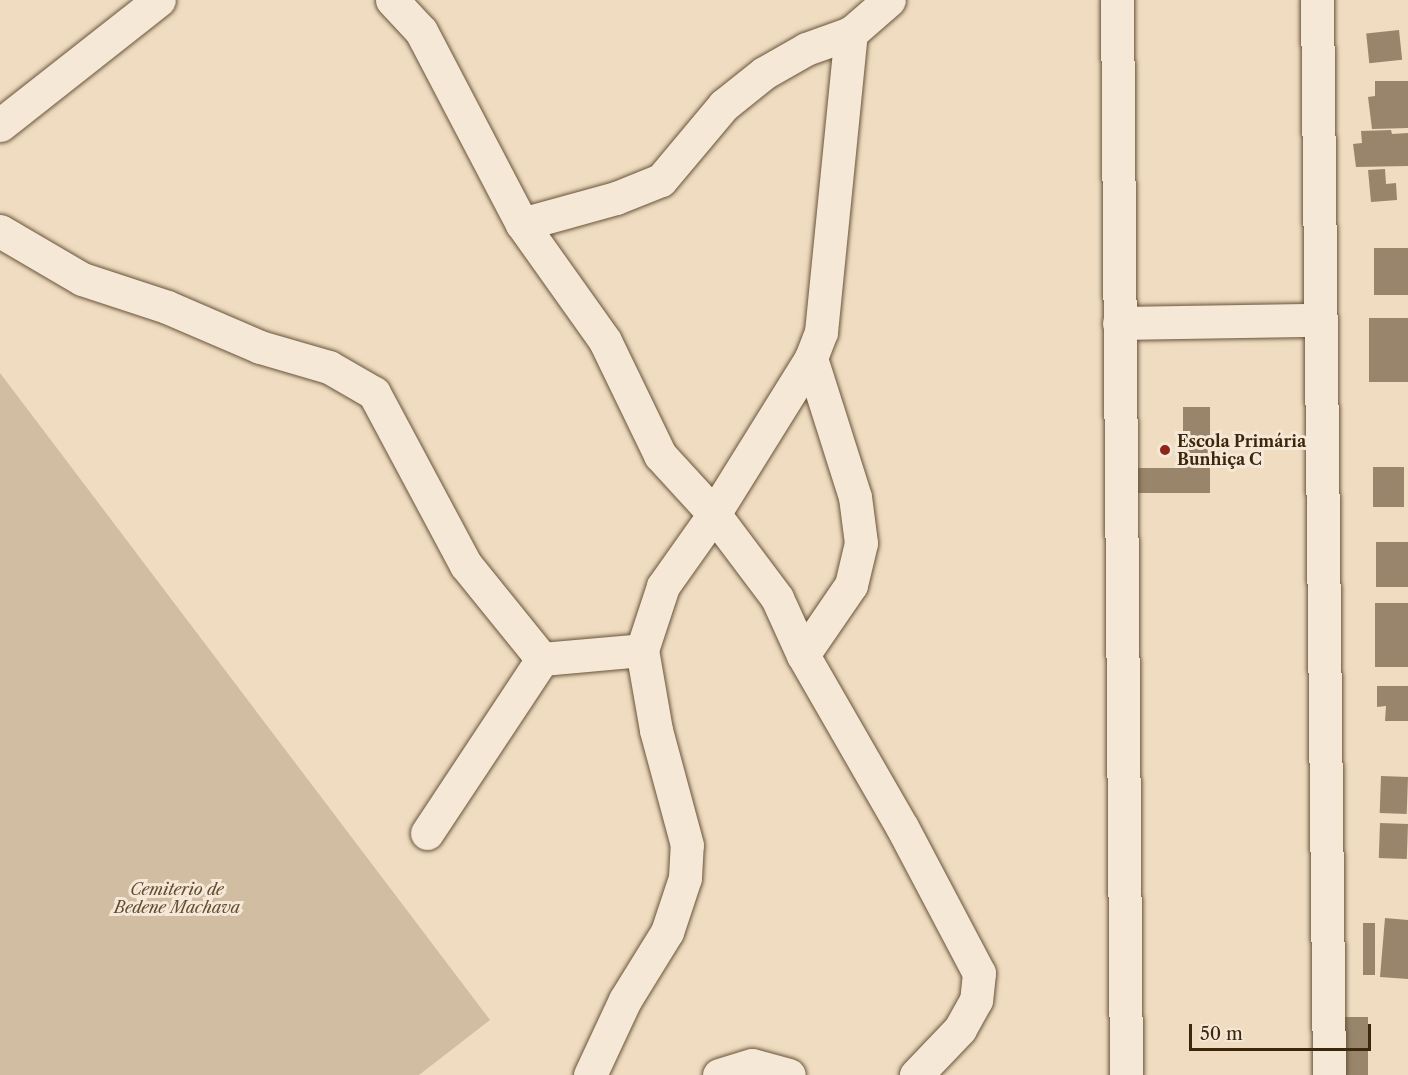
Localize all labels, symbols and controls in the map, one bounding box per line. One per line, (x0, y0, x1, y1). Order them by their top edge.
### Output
place label: Escola Primária Bunhiça C (1177, 431, 1306, 469)
marker: Escola Primária Bunhiça C (1158, 443, 1172, 457)
park label: Cemiterio de Bedene Machava (114, 879, 240, 917)
scale bar (1192, 1012, 1374, 1050)
text: 50 m (1200, 1023, 1243, 1045)

